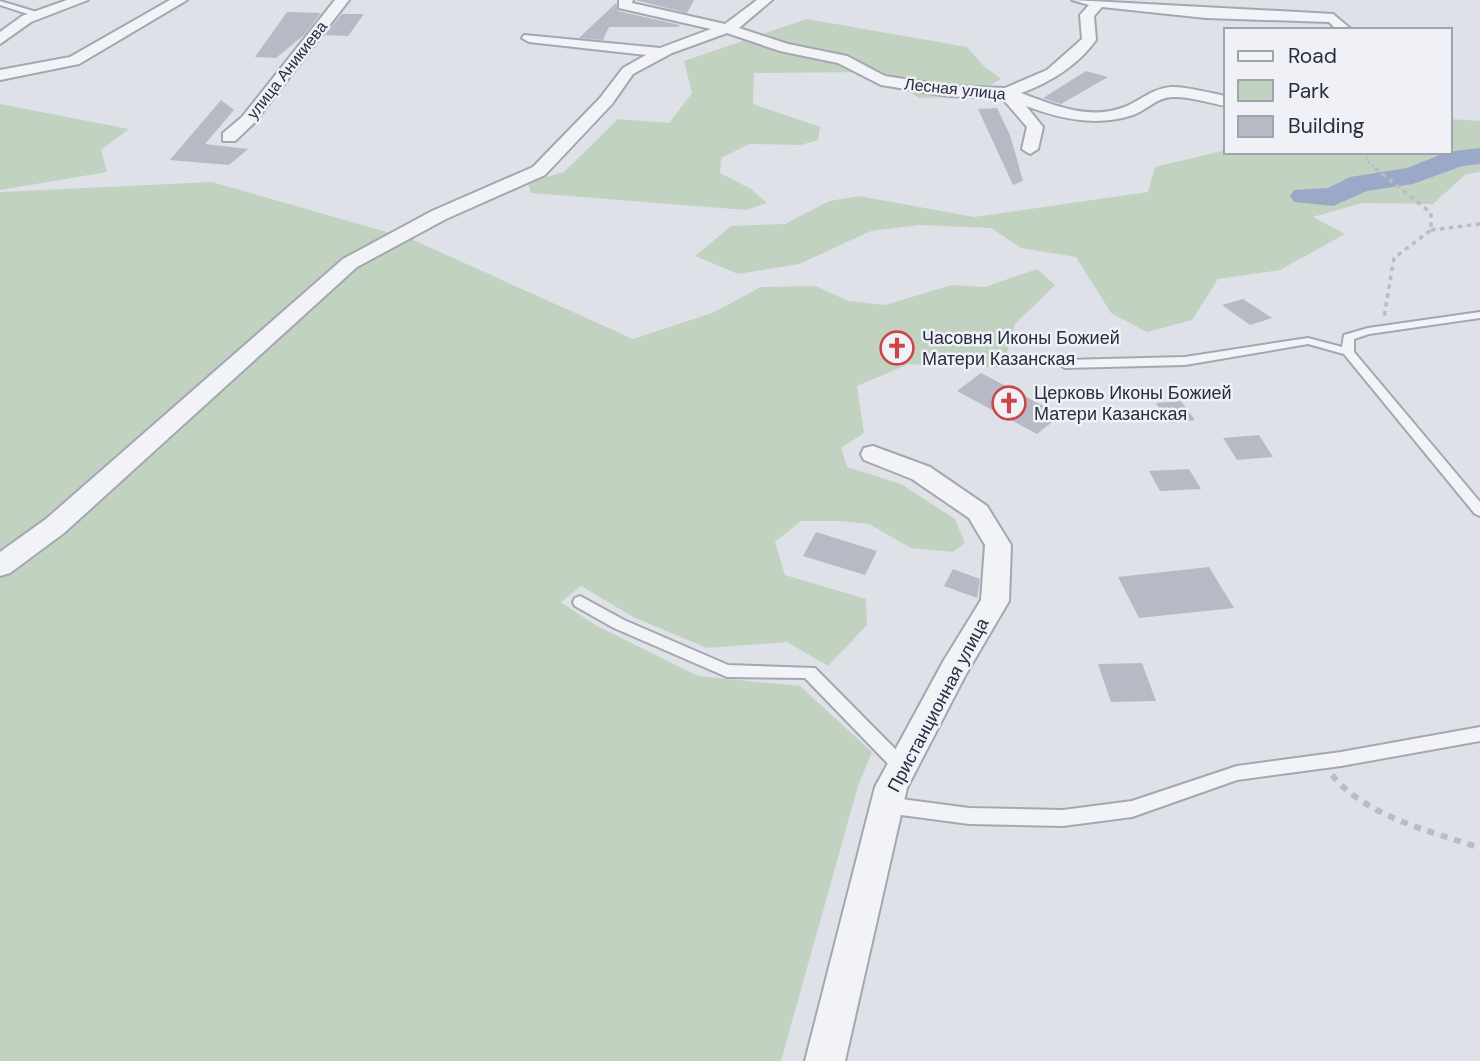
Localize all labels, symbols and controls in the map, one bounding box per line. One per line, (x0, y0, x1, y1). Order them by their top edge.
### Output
street label: улица Аникиева (242, 17, 332, 123)
legend (1224, 28, 1452, 154)
text: Road (1288, 42, 1337, 70)
street label: Лесная улица (903, 73, 1007, 105)
text: Park (1288, 77, 1330, 105)
text: Building (1288, 112, 1365, 140)
place label: Часовня Иконы Божией Матери Казанская (922, 326, 1120, 371)
church icon: Часовня Иконы Божией Матери Казанская (878, 329, 916, 367)
place label: Церковь Иконы Божией Матери Казанская (1034, 381, 1232, 426)
church icon: Церковь Иконы Божией Матери Казанская (990, 384, 1028, 422)
street label: Пристанционная улица (882, 613, 995, 796)

